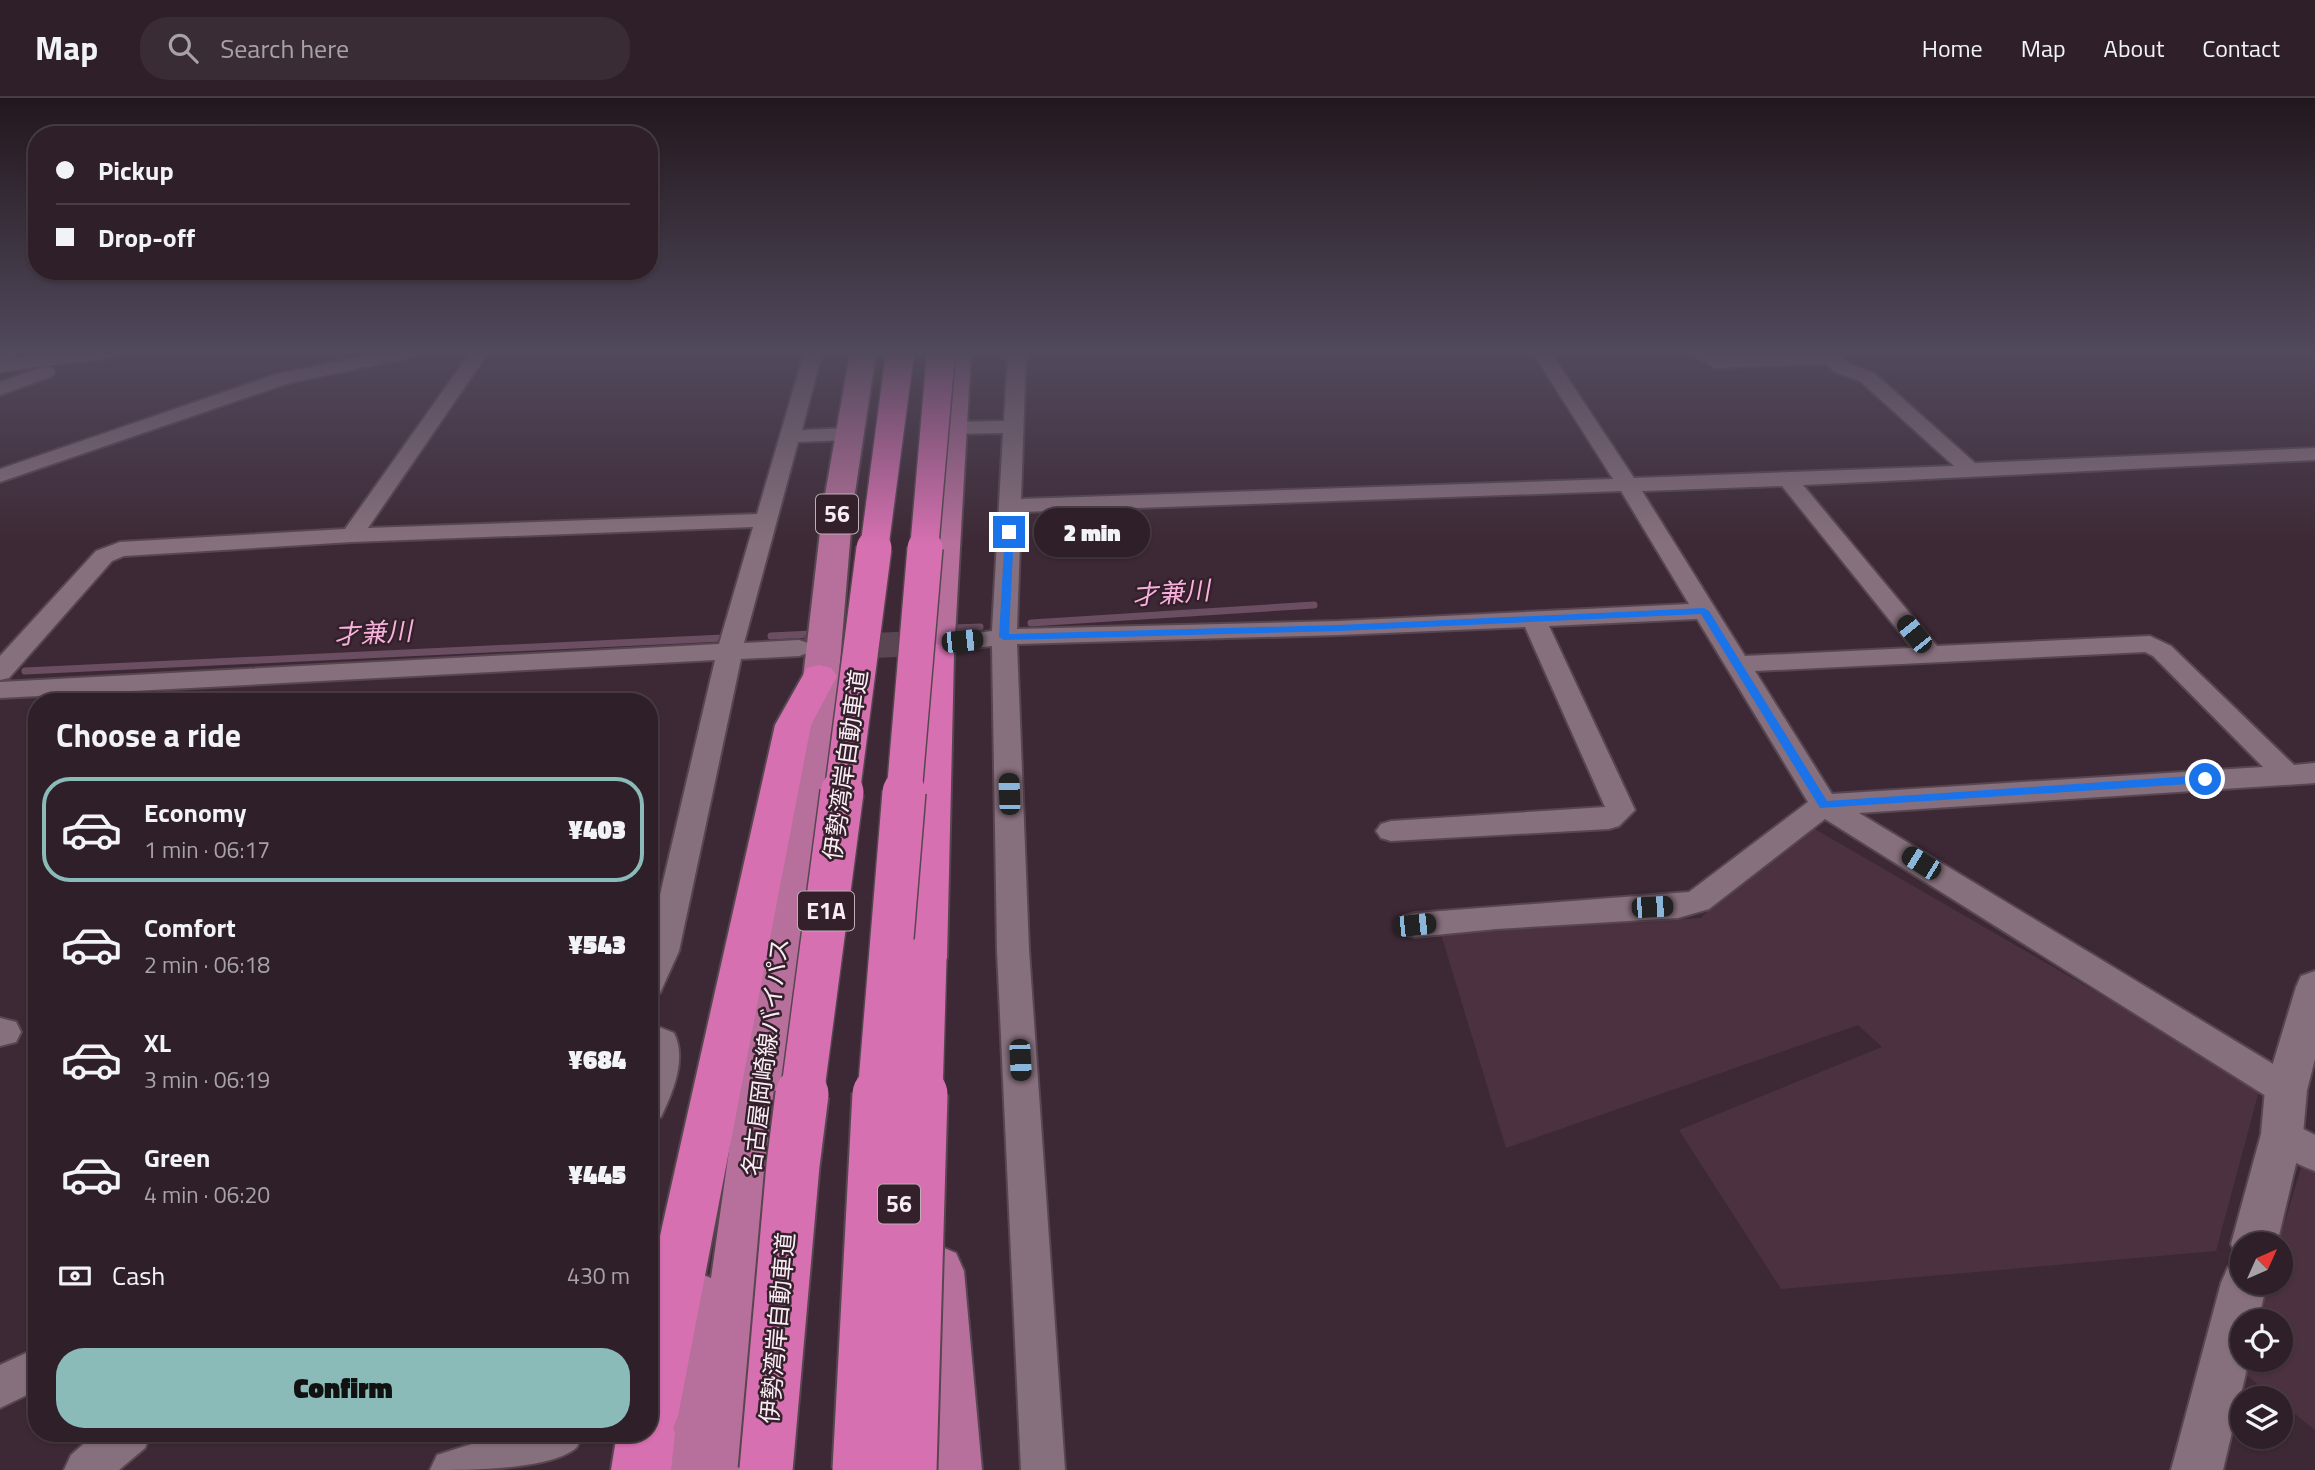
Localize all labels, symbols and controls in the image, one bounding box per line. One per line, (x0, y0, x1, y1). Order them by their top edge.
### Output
search box (140, 17, 630, 80)
text: Map (35, 23, 98, 73)
icon: search (164, 29, 202, 67)
text: Search here (220, 29, 349, 68)
text: Home (1922, 30, 1983, 66)
text: Map (2021, 30, 2066, 66)
text: About (2104, 30, 2164, 66)
text: Contact (2202, 30, 2280, 66)
text: Pickup (98, 151, 174, 190)
text: Drop-off (98, 218, 195, 257)
road number: 56 (816, 494, 858, 534)
callout: 2 min (1034, 508, 1149, 556)
text: 2 min (1063, 515, 1121, 550)
route end (993, 516, 1025, 548)
water label: 才兼川 (1131, 570, 1214, 615)
water label: 才兼川 (333, 611, 416, 654)
car (1893, 611, 1936, 657)
car (941, 628, 984, 654)
street label: 伊勢湾岸自動車道 (814, 667, 876, 862)
text: Choose a ride (56, 711, 241, 759)
route start (2189, 763, 2221, 795)
car (998, 773, 1021, 815)
text: Economy (144, 793, 246, 832)
icon: car (60, 798, 123, 861)
text: ¥403 (568, 810, 626, 849)
text: 1 min · 06:17 (144, 832, 270, 867)
car (1898, 843, 1945, 883)
road number: E1A (798, 891, 854, 930)
car (1631, 895, 1674, 919)
text: Comfort (144, 908, 236, 947)
car (1394, 912, 1437, 938)
icon: car (60, 913, 123, 976)
text: ¥543 (568, 925, 626, 964)
street label: 名古屋岡崎線バイパス (733, 936, 797, 1178)
text: 2 min · 06:18 (144, 947, 270, 982)
text: XL (144, 1023, 171, 1062)
icon: car (60, 1028, 123, 1091)
car (1009, 1038, 1032, 1082)
text: ¥684 (568, 1040, 626, 1079)
text: 3 min · 06:19 (144, 1062, 270, 1097)
text: Green (144, 1138, 210, 1177)
icon: car (60, 1143, 123, 1206)
text: ¥445 (568, 1155, 626, 1194)
text: 4 min · 06:20 (144, 1177, 270, 1212)
road number: 56 (878, 1184, 920, 1224)
street label: 伊勢湾岸自動車道 (751, 1231, 803, 1425)
north arrow (2230, 1232, 2292, 1295)
map controls (2230, 1232, 2293, 1449)
text: Cash (112, 1256, 165, 1295)
icon: cash (56, 1257, 94, 1295)
text: 430 m (567, 1258, 630, 1293)
button: locate (2230, 1309, 2293, 1372)
button: Confirm (56, 1348, 630, 1428)
button: layers (2230, 1386, 2293, 1449)

